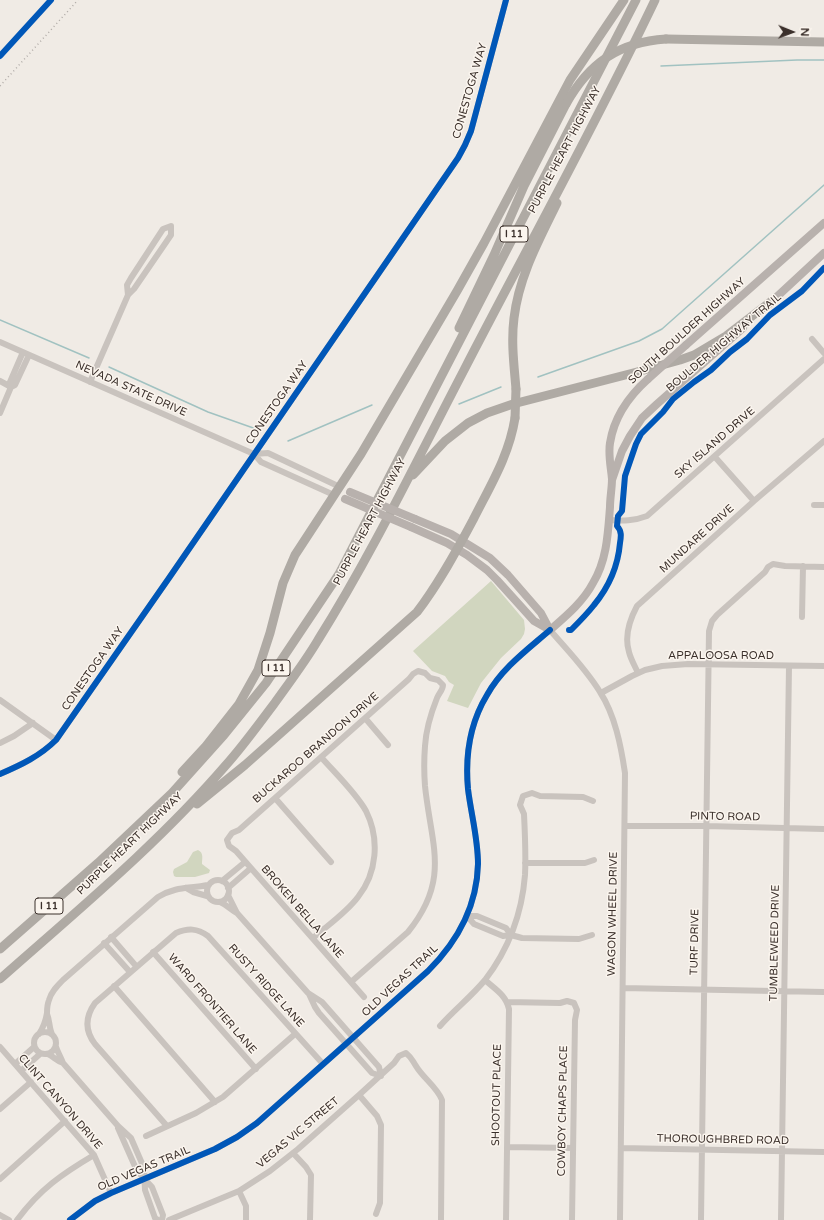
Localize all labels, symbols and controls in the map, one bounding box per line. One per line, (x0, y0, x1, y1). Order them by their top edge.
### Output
north arrow (772, 12, 812, 52)
text: N (798, 28, 811, 37)
street label: CONESTOGA WAY (450, 42, 490, 140)
street label: PURPLE HEART HIGHWAY (526, 84, 604, 216)
road number: I 11 (500, 226, 528, 242)
street label: SOUTH BOULDER HIGHWAY (626, 275, 748, 387)
street label: BOULDER HIGHWAY TRAIL (664, 291, 784, 395)
street label: NEVADA STATE DRIVE (73, 358, 189, 420)
street label: CONESTOGA WAY (243, 359, 311, 447)
street label: SKY ISLAND DRIVE (672, 405, 758, 481)
street label: PURPLE HEART HIGHWAY (331, 456, 409, 588)
street label: MUNDARE DRIVE (657, 502, 737, 576)
street label: CONESTOGA WAY (59, 625, 127, 713)
street label: APPALOOSA ROAD (668, 649, 774, 663)
road number: I 11 (262, 660, 290, 676)
street label: BUCKAROO BRANDON DRIVE (250, 690, 382, 806)
street label: PURPLE HEART HIGHWAY (74, 790, 186, 898)
street label: PINTO ROAD (690, 810, 760, 824)
street label: WAGON WHEEL DRIVE (605, 852, 621, 976)
street label: BROKEN BELLA LANE (258, 863, 346, 961)
street label: TUMBLEWEED DRIVE (767, 884, 783, 1002)
road number: I 11 (35, 898, 63, 914)
street label: TURF DRIVE (688, 909, 702, 975)
street label: RUSTY RIDGE LANE (225, 942, 307, 1030)
street label: OLD VEGAS TRAIL (359, 942, 441, 1020)
street label: WARD FRONTIER LANE (165, 951, 259, 1057)
street label: SHOOTOUT PLACE (490, 1044, 504, 1146)
street label: COWBOY CHAPS PLACE (555, 1045, 571, 1177)
street label: CLINT CANYON DRIVE (15, 1052, 105, 1152)
street label: VEGAS VIC STREET (254, 1095, 342, 1171)
street label: THOROUGHBRED ROAD (657, 1132, 789, 1148)
street label: OLD VEGAS TRAIL (96, 1144, 192, 1194)

